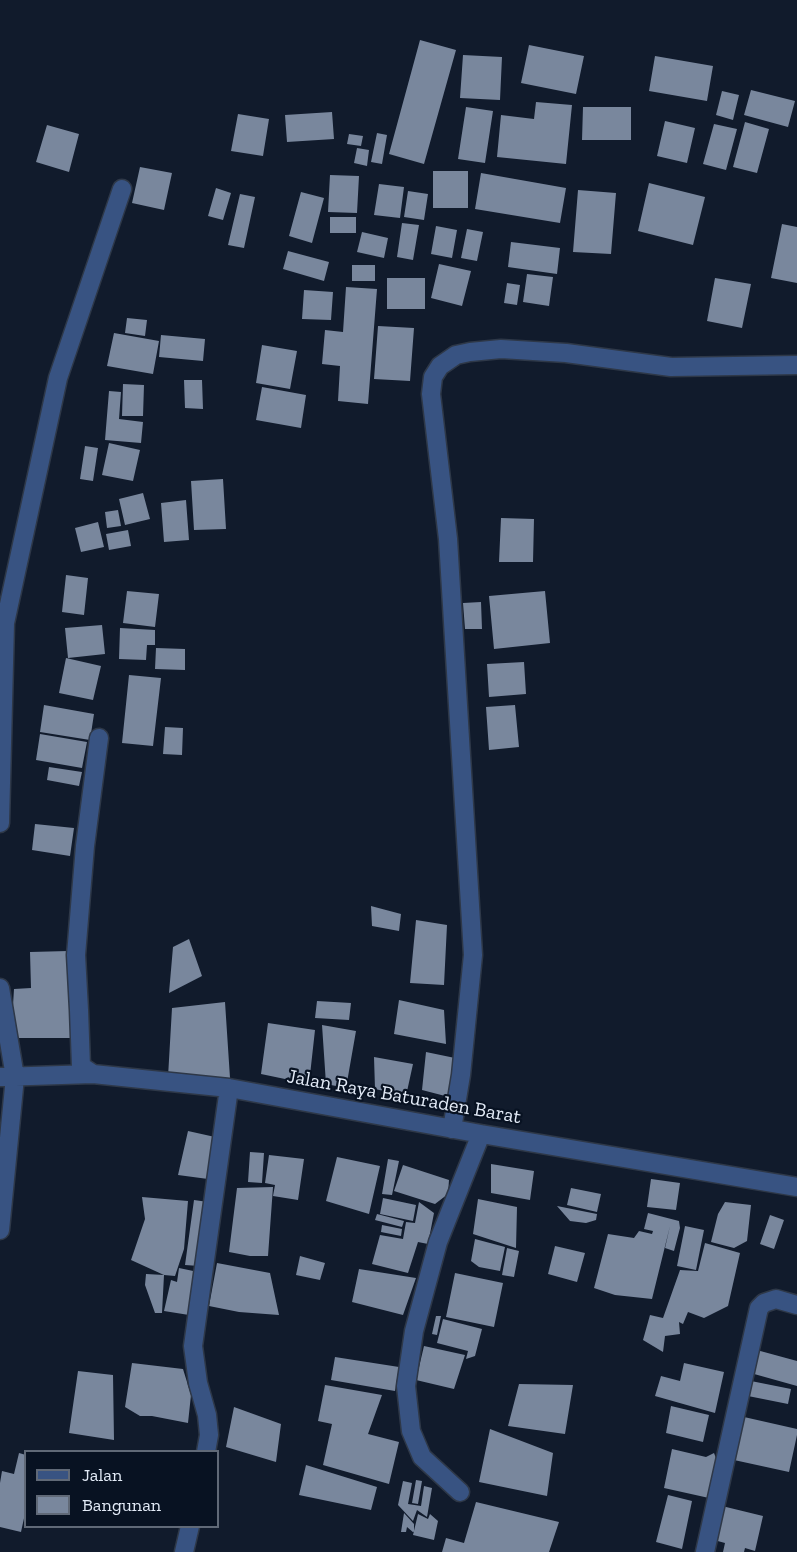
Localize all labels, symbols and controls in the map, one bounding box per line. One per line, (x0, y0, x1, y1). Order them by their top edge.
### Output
street label: Jalan Raya Baturaden Barat (285, 1065, 523, 1129)
legend (24, 1450, 219, 1528)
text: Jalan (82, 1464, 122, 1486)
text: Bangunan (82, 1494, 161, 1516)

